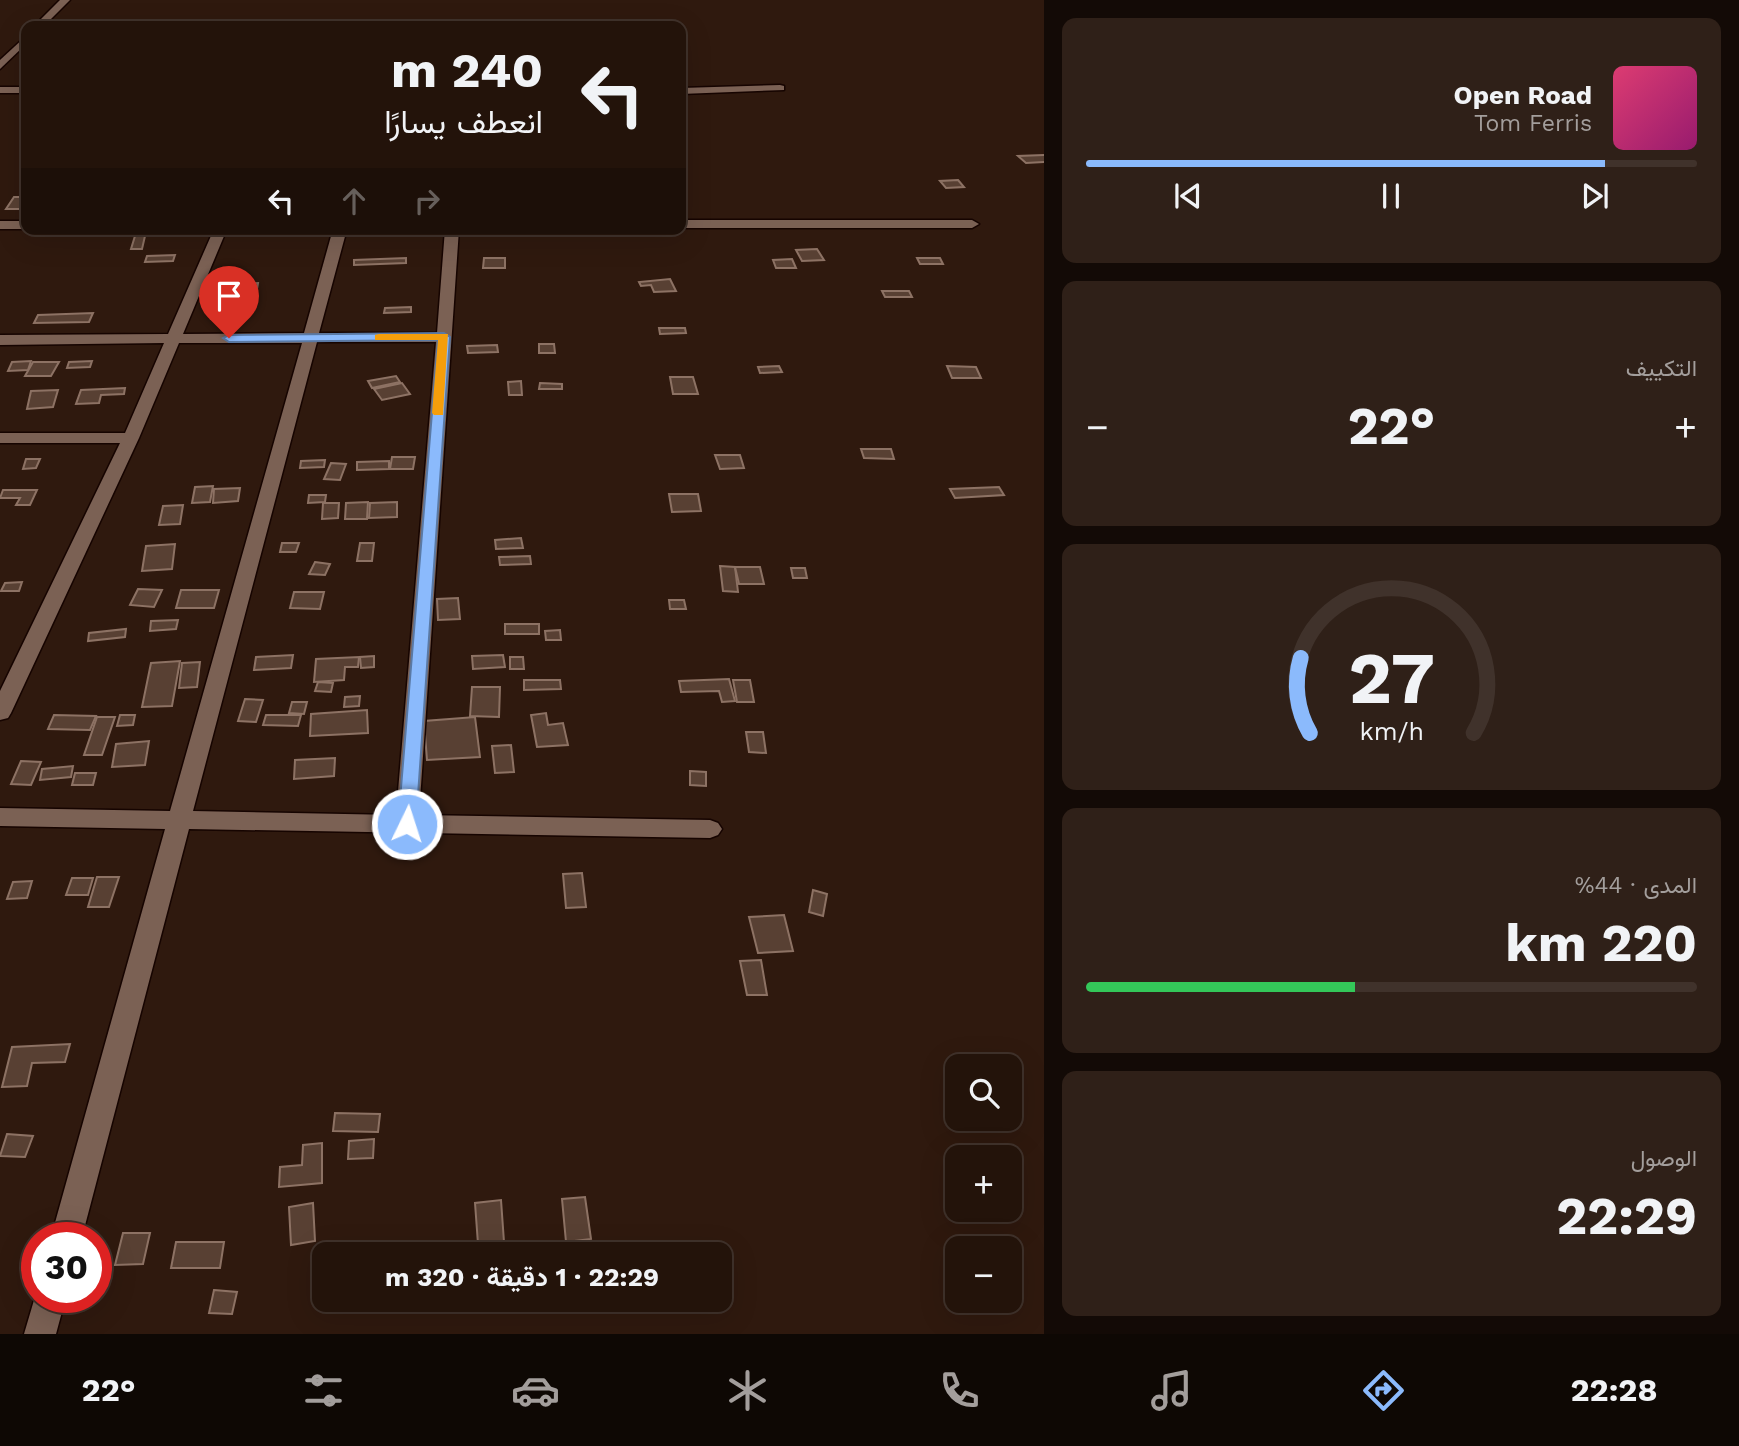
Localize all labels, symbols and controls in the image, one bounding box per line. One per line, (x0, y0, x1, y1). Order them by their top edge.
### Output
text: 240 m (391, 41, 543, 99)
icon: left (567, 49, 658, 140)
text: Open Road (1454, 80, 1592, 110)
text: انعطف يسارًا (384, 103, 543, 141)
text: Tom Ferris (1474, 110, 1592, 137)
icon: previous (1169, 177, 1207, 215)
icon: pause (1372, 177, 1410, 215)
icon: next (1576, 177, 1614, 215)
icon: left (262, 182, 300, 220)
icon: ahead (335, 182, 373, 220)
icon: right (408, 182, 446, 220)
pin (199, 266, 259, 338)
icon: arrive (210, 277, 248, 315)
text: التكييف (1626, 355, 1697, 382)
text: 22° (1348, 396, 1435, 457)
text: − (1086, 405, 1109, 449)
text: + (1674, 405, 1697, 449)
text: 27 (1348, 635, 1435, 721)
text: km/h (1359, 717, 1424, 746)
position arrow (370, 787, 444, 861)
text: المدى · 44% (1575, 872, 1697, 899)
text: 220 km (1505, 913, 1697, 974)
map controls (945, 1054, 1022, 1313)
button: search (945, 1054, 1022, 1131)
button: + (945, 1145, 1022, 1222)
text: الوصول (1631, 1145, 1697, 1172)
text: 22:29 (1556, 1186, 1697, 1247)
speed limit sign: 30 (21, 1222, 112, 1313)
button: − (945, 1236, 1022, 1313)
text: 22:29 · 1 دقيقة · 320 m (385, 1262, 659, 1292)
icon: filters (299, 1366, 348, 1415)
icon: car (511, 1366, 560, 1415)
icon: climate (723, 1366, 772, 1415)
icon: phone (935, 1366, 984, 1415)
icon: music (1147, 1366, 1196, 1415)
icon: directions (1359, 1366, 1408, 1415)
text: 22° (82, 1371, 136, 1409)
text: 22:28 (1571, 1371, 1658, 1409)

